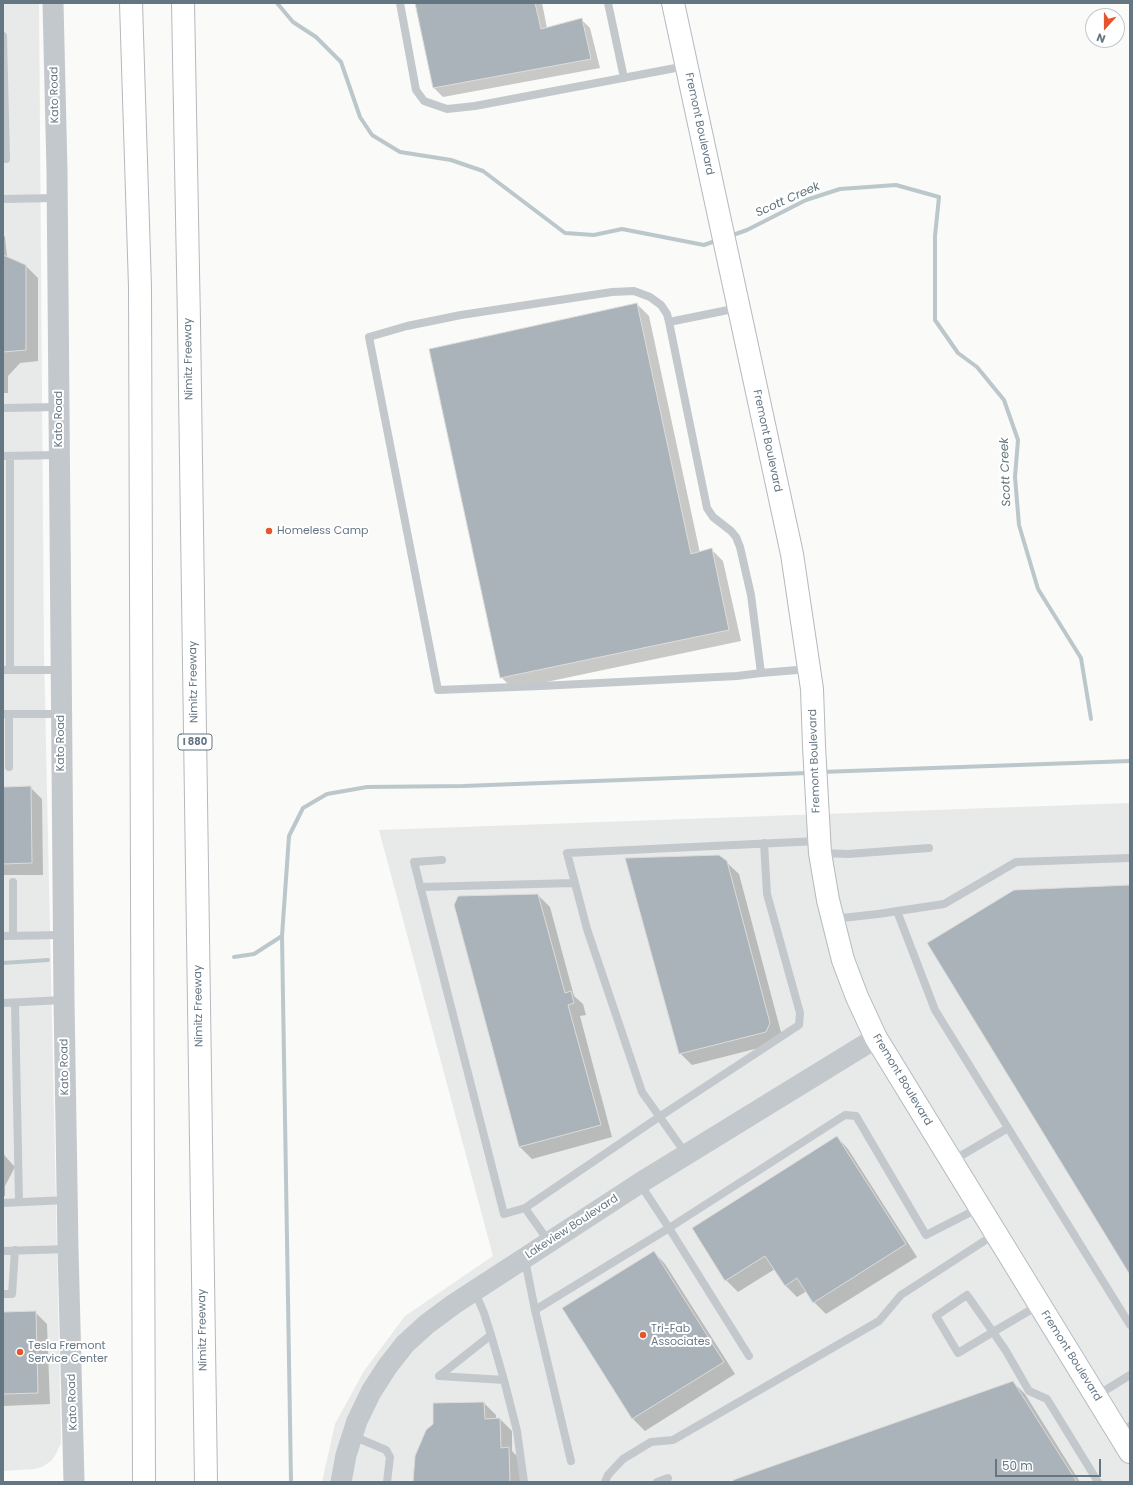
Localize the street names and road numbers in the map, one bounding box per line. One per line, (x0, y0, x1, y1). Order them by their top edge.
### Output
street label: Kato Road (48, 67, 62, 123)
street label: Fremont Boulevard (682, 72, 716, 176)
street label: Nimitz Freeway (182, 318, 196, 400)
street label: Fremont Boulevard (750, 389, 784, 493)
street label: Kato Road (52, 391, 66, 447)
street label: Nimitz Freeway (187, 641, 201, 723)
street label: Fremont Boulevard (807, 709, 823, 813)
street label: Kato Road (54, 715, 68, 771)
road number: I 880 (178, 734, 212, 750)
street label: Nimitz Freeway (192, 965, 206, 1047)
street label: Fremont Boulevard (869, 1032, 935, 1128)
street label: Kato Road (58, 1039, 72, 1095)
street label: Lakeview Boulevard (523, 1192, 621, 1262)
street label: Nimitz Freeway (196, 1289, 210, 1371)
street label: Fremont Boulevard (1038, 1308, 1104, 1404)
street label: Kato Road (65, 1373, 81, 1431)

